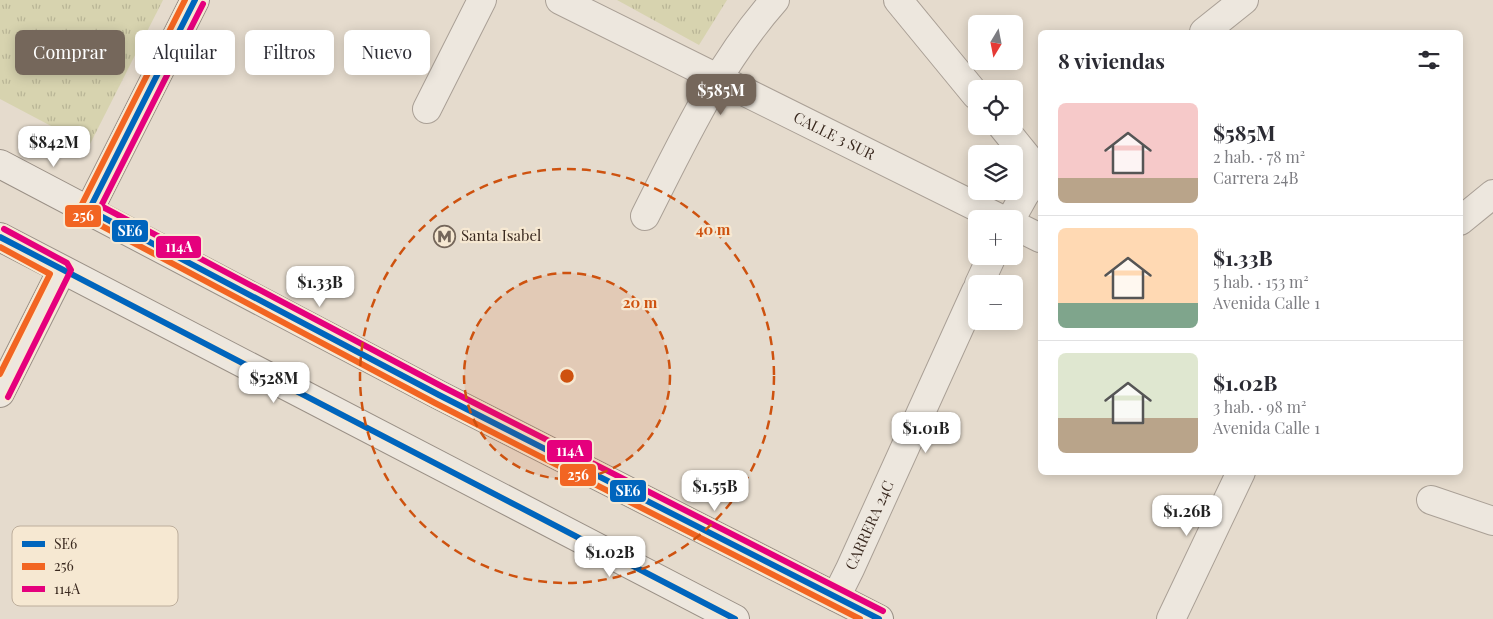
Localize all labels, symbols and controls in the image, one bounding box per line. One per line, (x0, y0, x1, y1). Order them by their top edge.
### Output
north arrow (968, 15, 1022, 70)
map controls (968, 15, 1023, 330)
chip: Comprar (15, 30, 125, 75)
chip: Alquilar (135, 30, 235, 75)
chip: Filtros (245, 30, 334, 75)
chip: Nuevo (344, 30, 430, 75)
text: 8 viviendas (1058, 46, 1165, 74)
icon: filters (1415, 46, 1443, 74)
pin: $585M (686, 74, 756, 116)
text: $585M (697, 79, 745, 100)
button: locate (968, 80, 1023, 135)
street label: CALLE 3 SUR (790, 107, 879, 164)
text: $585M (1213, 118, 1276, 146)
icon: home (1098, 123, 1158, 183)
pin: $842M (19, 126, 89, 168)
text: $842M (29, 131, 79, 152)
button: layers (968, 145, 1023, 200)
text: 2 hab. · 78 m² (1213, 146, 1305, 167)
text: Carrera 24B (1213, 167, 1298, 188)
line badge: 256 (64, 204, 102, 228)
text: 256 (72, 206, 94, 225)
button: + (968, 210, 1023, 265)
line badge: SE6 (111, 219, 149, 243)
text: 40 m (696, 219, 731, 239)
text: SE6 (118, 221, 143, 240)
metro station icon: Santa Isabel (433, 224, 457, 248)
place label: Santa Isabel (461, 225, 541, 245)
line badge: 114A (155, 235, 202, 259)
text: 114A (165, 237, 193, 256)
text: $1.33B (1213, 243, 1273, 271)
icon: home (1098, 248, 1158, 308)
pin: $1.33B (279, 266, 361, 308)
text: $1.33B (297, 271, 343, 292)
text: 5 hab. · 153 m² (1213, 271, 1309, 292)
button: − (968, 275, 1023, 330)
text: 20 m (623, 292, 658, 312)
text: Avenida Calle 1 (1213, 292, 1320, 313)
pin: $528M (239, 362, 309, 404)
text: $528M (250, 367, 298, 388)
centre of rings (558, 367, 576, 385)
text: $1.02B (1213, 368, 1277, 396)
icon: home (1098, 373, 1158, 433)
text: 3 hab. · 98 m² (1213, 396, 1306, 417)
pin: $1.01B (885, 412, 967, 454)
text: $1.01B (903, 417, 949, 438)
text: Avenida Calle 1 (1213, 417, 1320, 438)
line badge: 114A (546, 439, 593, 463)
text: 114A (556, 441, 584, 460)
line badge: 256 (559, 463, 597, 487)
text: 256 (567, 465, 589, 484)
pin: $1.55B (674, 470, 756, 512)
text: $1.55B (693, 475, 737, 496)
street label: CARRERA 24C (840, 477, 898, 573)
line badge: SE6 (609, 479, 647, 503)
text: SE6 (616, 481, 641, 500)
pin: $1.26B (1146, 494, 1228, 537)
text: $1.26B (1163, 500, 1211, 521)
legend (12, 526, 178, 606)
text: SE6 (54, 534, 77, 553)
pin: $1.02B (569, 536, 651, 578)
text: $1.02B (585, 541, 635, 562)
text: 256 (54, 556, 74, 575)
text: 114A (54, 579, 80, 598)

